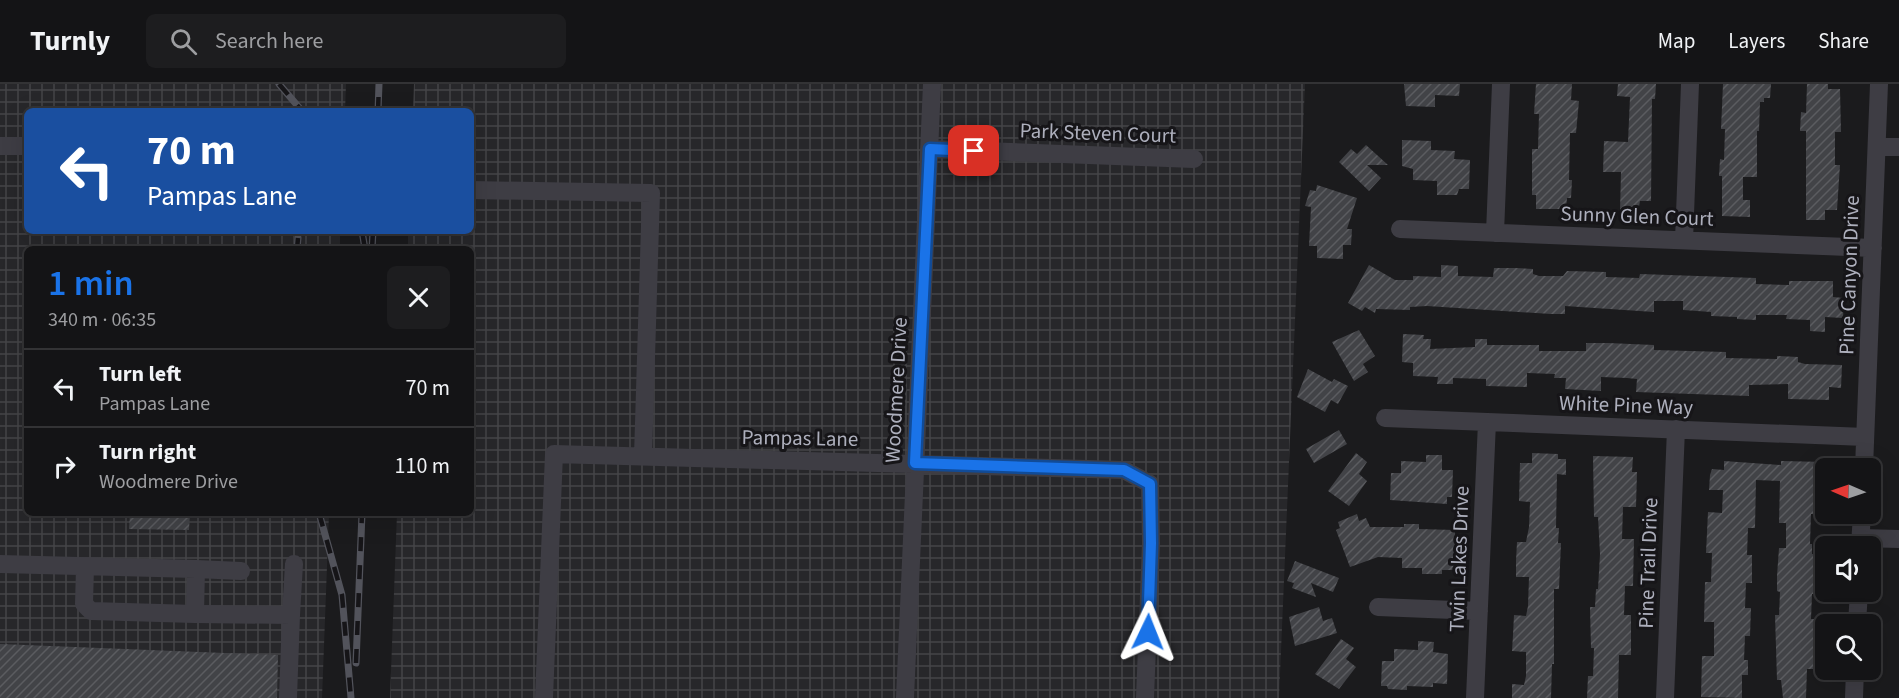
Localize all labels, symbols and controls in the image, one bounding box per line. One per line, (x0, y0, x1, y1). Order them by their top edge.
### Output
search box (146, 14, 566, 68)
text: Turnly (30, 21, 110, 61)
icon: search (167, 25, 200, 58)
text: Search here (215, 25, 324, 57)
text: Map (1658, 26, 1695, 56)
text: Layers (1728, 26, 1785, 56)
text: Share (1818, 26, 1869, 56)
street label: Park Steven Court (1019, 115, 1177, 151)
text: 70 m (147, 121, 236, 181)
pin (948, 125, 999, 176)
icon: left (48, 132, 126, 210)
icon: arrive (957, 134, 990, 167)
text: Pampas Lane (147, 177, 297, 216)
street label: Pine Canyon Drive (1831, 195, 1867, 355)
street label: Sunny Glen Court (1560, 198, 1714, 234)
text: 1 min (48, 258, 134, 309)
button: close (387, 266, 450, 329)
text: 340 m · 06:35 (48, 306, 156, 334)
street label: Woodmere Drive (877, 316, 915, 464)
text: Turn left (99, 358, 181, 390)
icon: left (48, 372, 81, 405)
text: 70 m (405, 372, 450, 404)
street label: White Pine Way (1558, 388, 1694, 422)
text: Pampas Lane (99, 390, 210, 418)
street label: Pampas Lane (741, 422, 859, 454)
text: Turn right (99, 436, 196, 468)
icon: right (48, 450, 81, 483)
text: 110 m (395, 450, 450, 482)
north arrow (1815, 458, 1881, 524)
map controls (1815, 458, 1881, 680)
text: Woodmere Drive (99, 468, 238, 496)
street label: Twin Lakes Drive (1441, 485, 1477, 633)
street label: Pine Trail Drive (1631, 497, 1665, 629)
button: sound (1815, 536, 1881, 602)
position arrow (1116, 600, 1180, 664)
button: search (1815, 614, 1881, 680)

